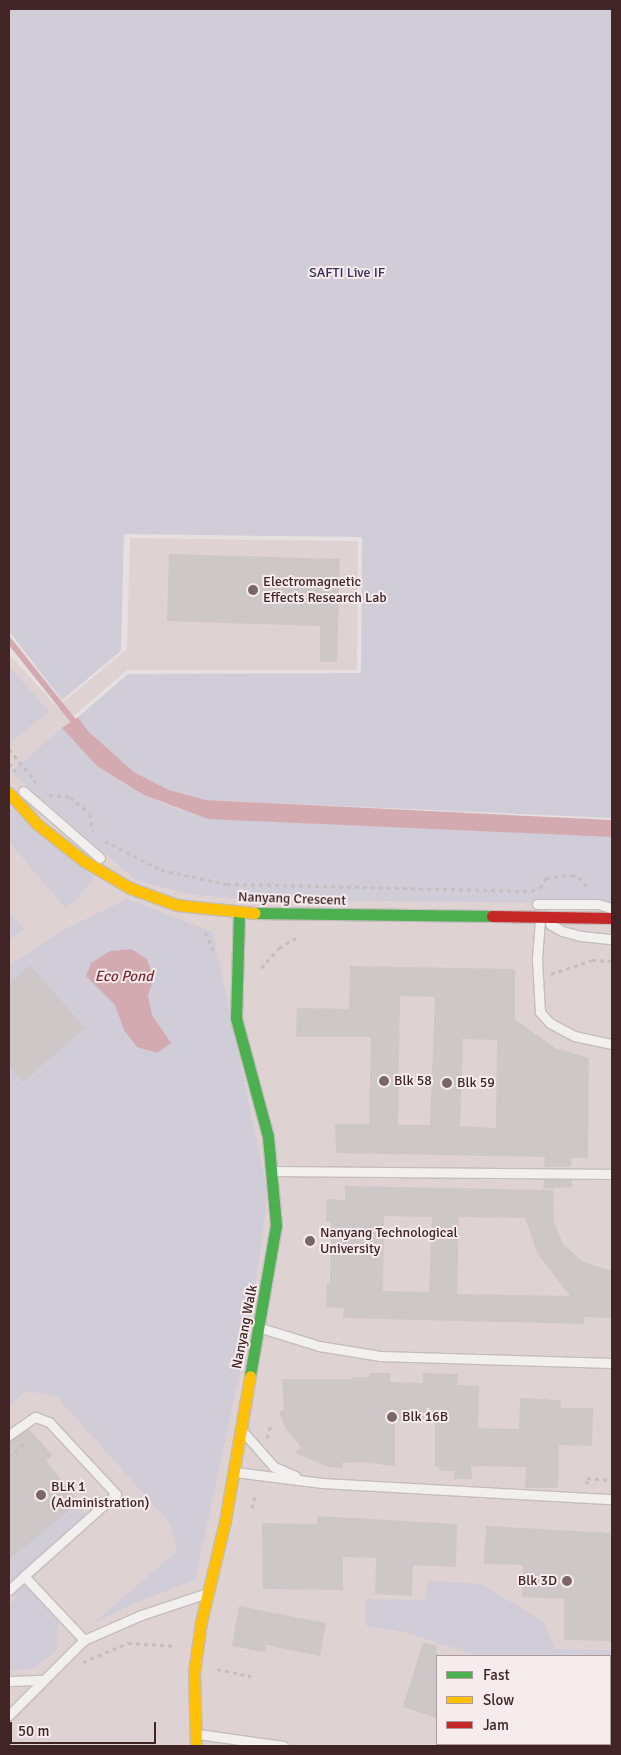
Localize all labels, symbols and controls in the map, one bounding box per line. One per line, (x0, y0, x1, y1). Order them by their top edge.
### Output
park label: SAFTI Live IF (309, 265, 385, 281)
place label: Electromagnetic Effects Research Lab (263, 574, 387, 606)
marker: Electromagnetic Effects Research Lab (247, 584, 259, 596)
street label: Nanyang Crescent (238, 889, 346, 909)
water label: Eco Pond (95, 968, 153, 986)
place label: Blk 58 (394, 1073, 432, 1089)
marker: Blk 58 (378, 1075, 390, 1087)
place label: Blk 59 (457, 1075, 495, 1091)
marker: Blk 59 (441, 1077, 453, 1089)
place label: Nanyang Technological University (320, 1225, 458, 1258)
marker: Nanyang Technological University (304, 1235, 316, 1247)
street label: Nanyang Walk (229, 1284, 261, 1370)
place label: Blk 16B (402, 1409, 448, 1425)
marker: Blk 16B (386, 1411, 398, 1423)
place label: BLK 1 (Administration) (51, 1479, 149, 1511)
marker: BLK 1 (Administration) (35, 1489, 47, 1501)
place label: Blk 3D (518, 1573, 557, 1589)
marker: Blk 3D (561, 1575, 573, 1587)
legend (436, 1655, 611, 1745)
text: Fast (483, 1666, 510, 1684)
text: Slow (483, 1691, 514, 1709)
scale bar (12, 1712, 159, 1744)
text: Jam (483, 1716, 509, 1734)
text: 50 m (18, 1722, 49, 1740)

